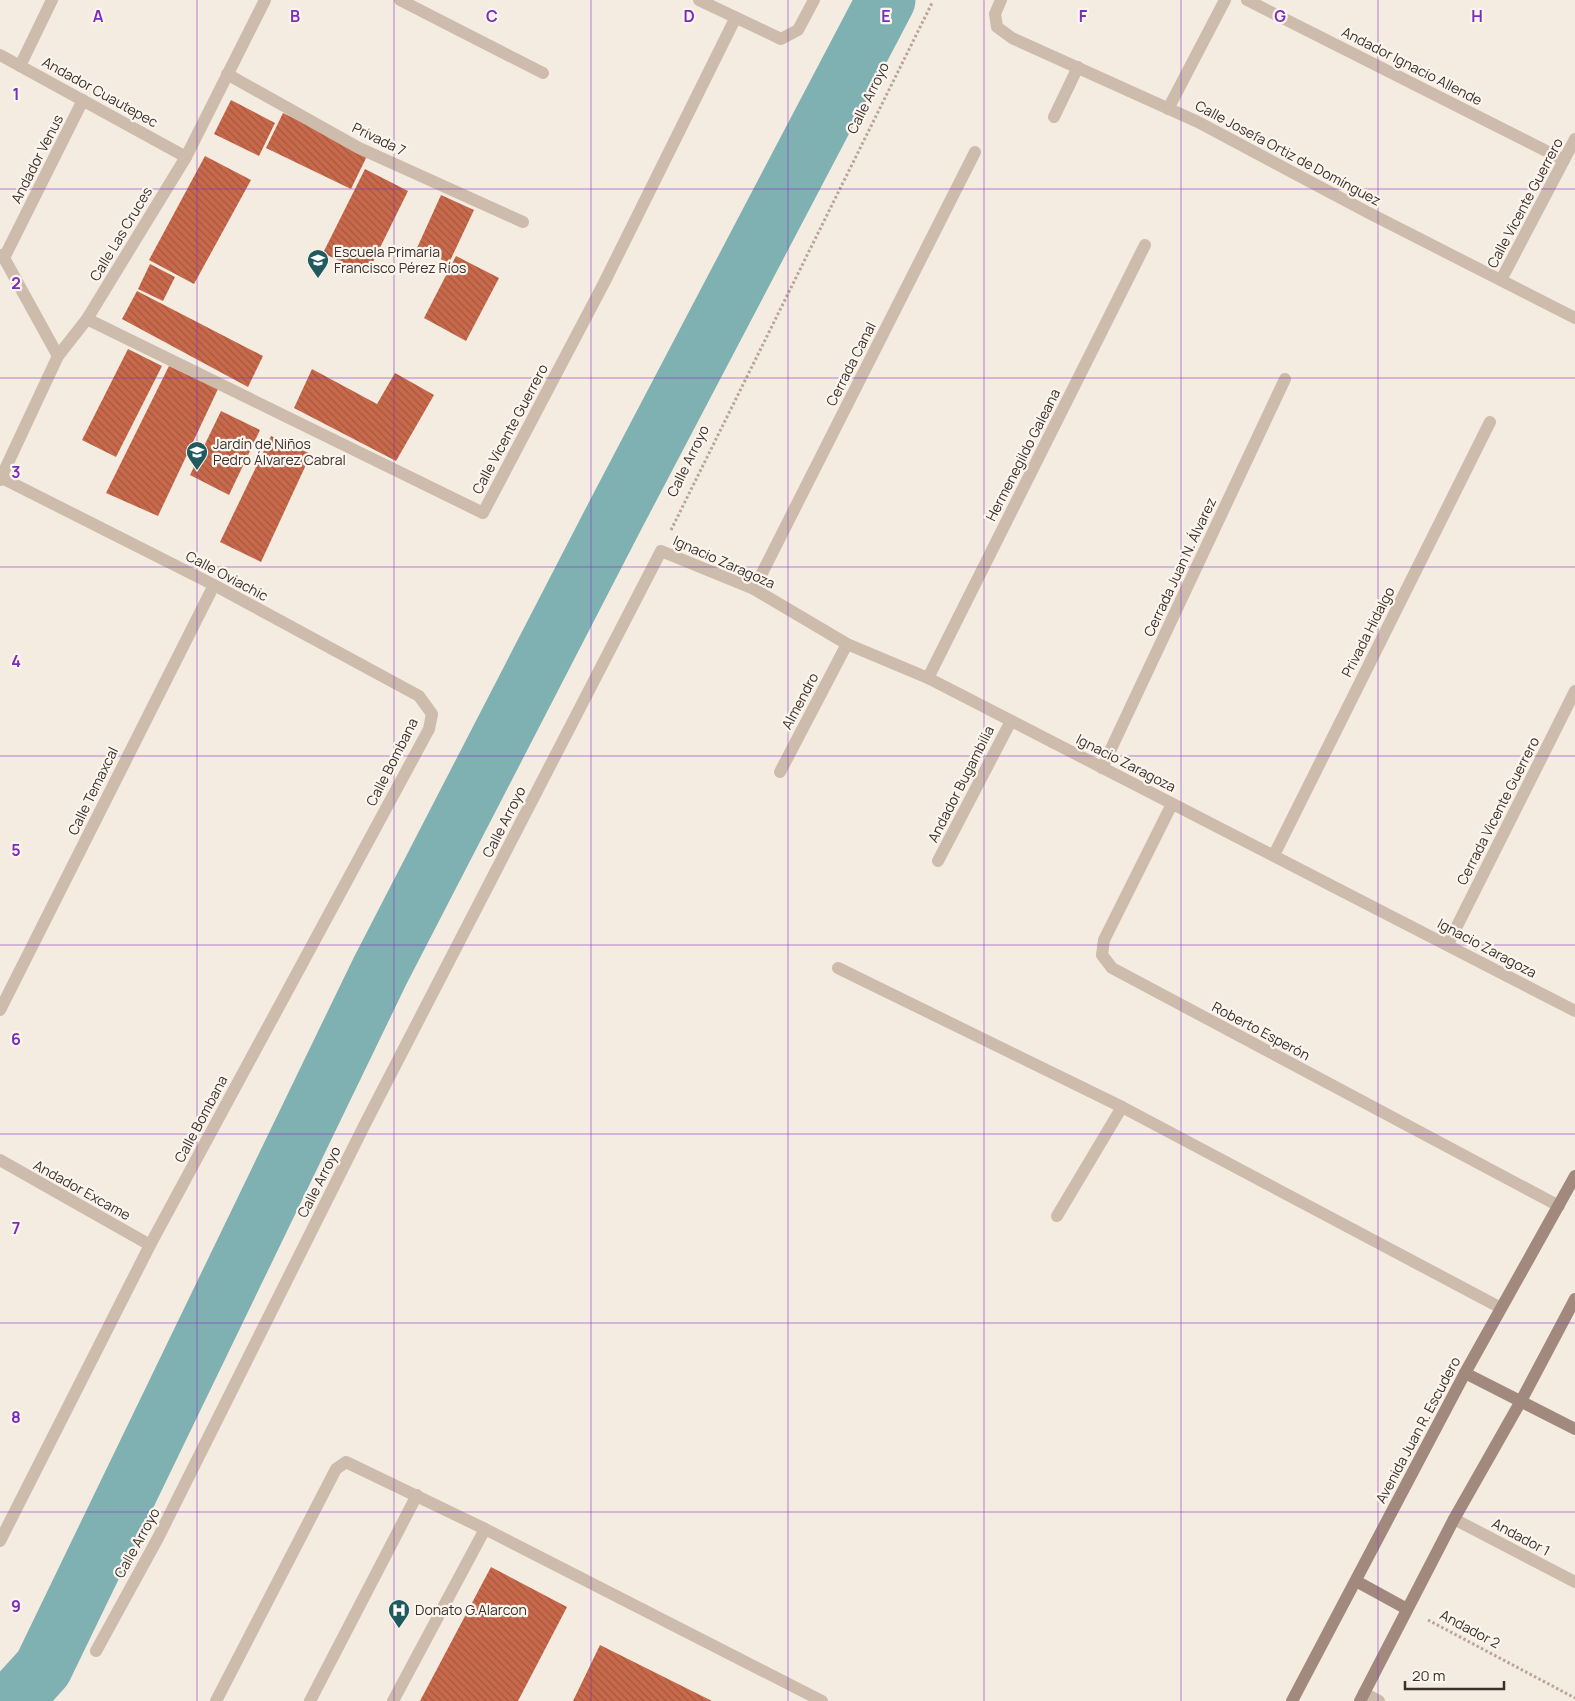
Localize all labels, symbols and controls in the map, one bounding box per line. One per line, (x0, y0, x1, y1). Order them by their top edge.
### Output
text: A (93, 5, 104, 27)
text: B (290, 5, 300, 27)
text: C (486, 5, 498, 27)
text: D (683, 5, 695, 27)
text: E (881, 5, 891, 27)
text: F (1079, 5, 1088, 27)
text: G (1274, 5, 1286, 27)
text: H (1471, 5, 1483, 27)
street label: Andador Ignacio Allende (1339, 22, 1486, 109)
street label: Andador Cuautepec (39, 52, 162, 131)
street label: Calle Arroyo (842, 59, 893, 137)
text: 1 (12, 83, 20, 105)
street label: Calle Josefa Ortiz de Domínguez (1192, 95, 1384, 210)
street label: Andador Venus (6, 111, 67, 206)
street label: Privada 7 (349, 117, 409, 160)
street label: Calle Vicente Guerrero (1482, 134, 1567, 271)
street label: Calle Las Cruces (85, 183, 156, 284)
place label: Escuela Primaria Francisco Pérez Ríos (334, 242, 466, 277)
school or university icon: Escuela Primaria Francisco Pérez Ríos (306, 248, 330, 279)
text: 2 (11, 272, 21, 294)
street label: Cerrada Canal (821, 319, 880, 409)
street label: Calle Vicente Guerrero (467, 360, 552, 497)
street label: Hermenegildo Galeana (981, 385, 1064, 524)
street label: Calle Arroyo (662, 422, 713, 500)
place label: Jardín de Niños Pedro Álvarez Cabral (213, 434, 346, 469)
school or university icon: Jardín de Niños Pedro Álvarez Cabral (185, 440, 209, 471)
text: 3 (11, 461, 21, 483)
street label: Cerrada Juan N. Álvarez (1139, 494, 1220, 639)
street label: Ignacio Zaragoza (670, 531, 778, 592)
street label: Calle Oviachic (183, 546, 272, 605)
street label: Privada Hidalgo (1337, 583, 1398, 680)
text: 4 (11, 650, 21, 672)
street label: Almendro (777, 669, 822, 732)
street label: Calle Bombana (361, 715, 422, 809)
street label: Andador Bugambilia (923, 722, 998, 845)
street label: Ignacio Zaragoza (1073, 729, 1179, 796)
street label: Cerrada Vicente Guerrero (1452, 733, 1543, 888)
street label: Calle Temaxcal (63, 743, 122, 838)
street label: Calle Arroyo (477, 783, 530, 861)
text: 5 (11, 839, 21, 861)
street label: Ignacio Zaragoza (1434, 913, 1540, 982)
street label: Roberto Esperón (1209, 997, 1314, 1064)
text: 6 (11, 1028, 21, 1050)
street label: Calle Bombana (170, 1072, 232, 1166)
street label: Calle Arroyo (292, 1143, 345, 1221)
street label: Andador Excame (30, 1155, 134, 1224)
text: 7 (12, 1217, 20, 1239)
street label: Avenida Juan R. Escudero (1371, 1353, 1464, 1506)
text: 8 (11, 1406, 21, 1428)
street label: Calle Arroyo (109, 1504, 164, 1581)
street label: Andador 1 (1489, 1513, 1554, 1560)
text: 9 (11, 1595, 21, 1617)
hospital icon: Donato G.Alarcon (387, 1598, 411, 1629)
place label: Donato G.Alarcon (415, 1600, 527, 1619)
street label: Andador 2 (1437, 1605, 1504, 1652)
scale bar (1405, 1658, 1504, 1690)
text: 20 m (1412, 1665, 1445, 1686)

